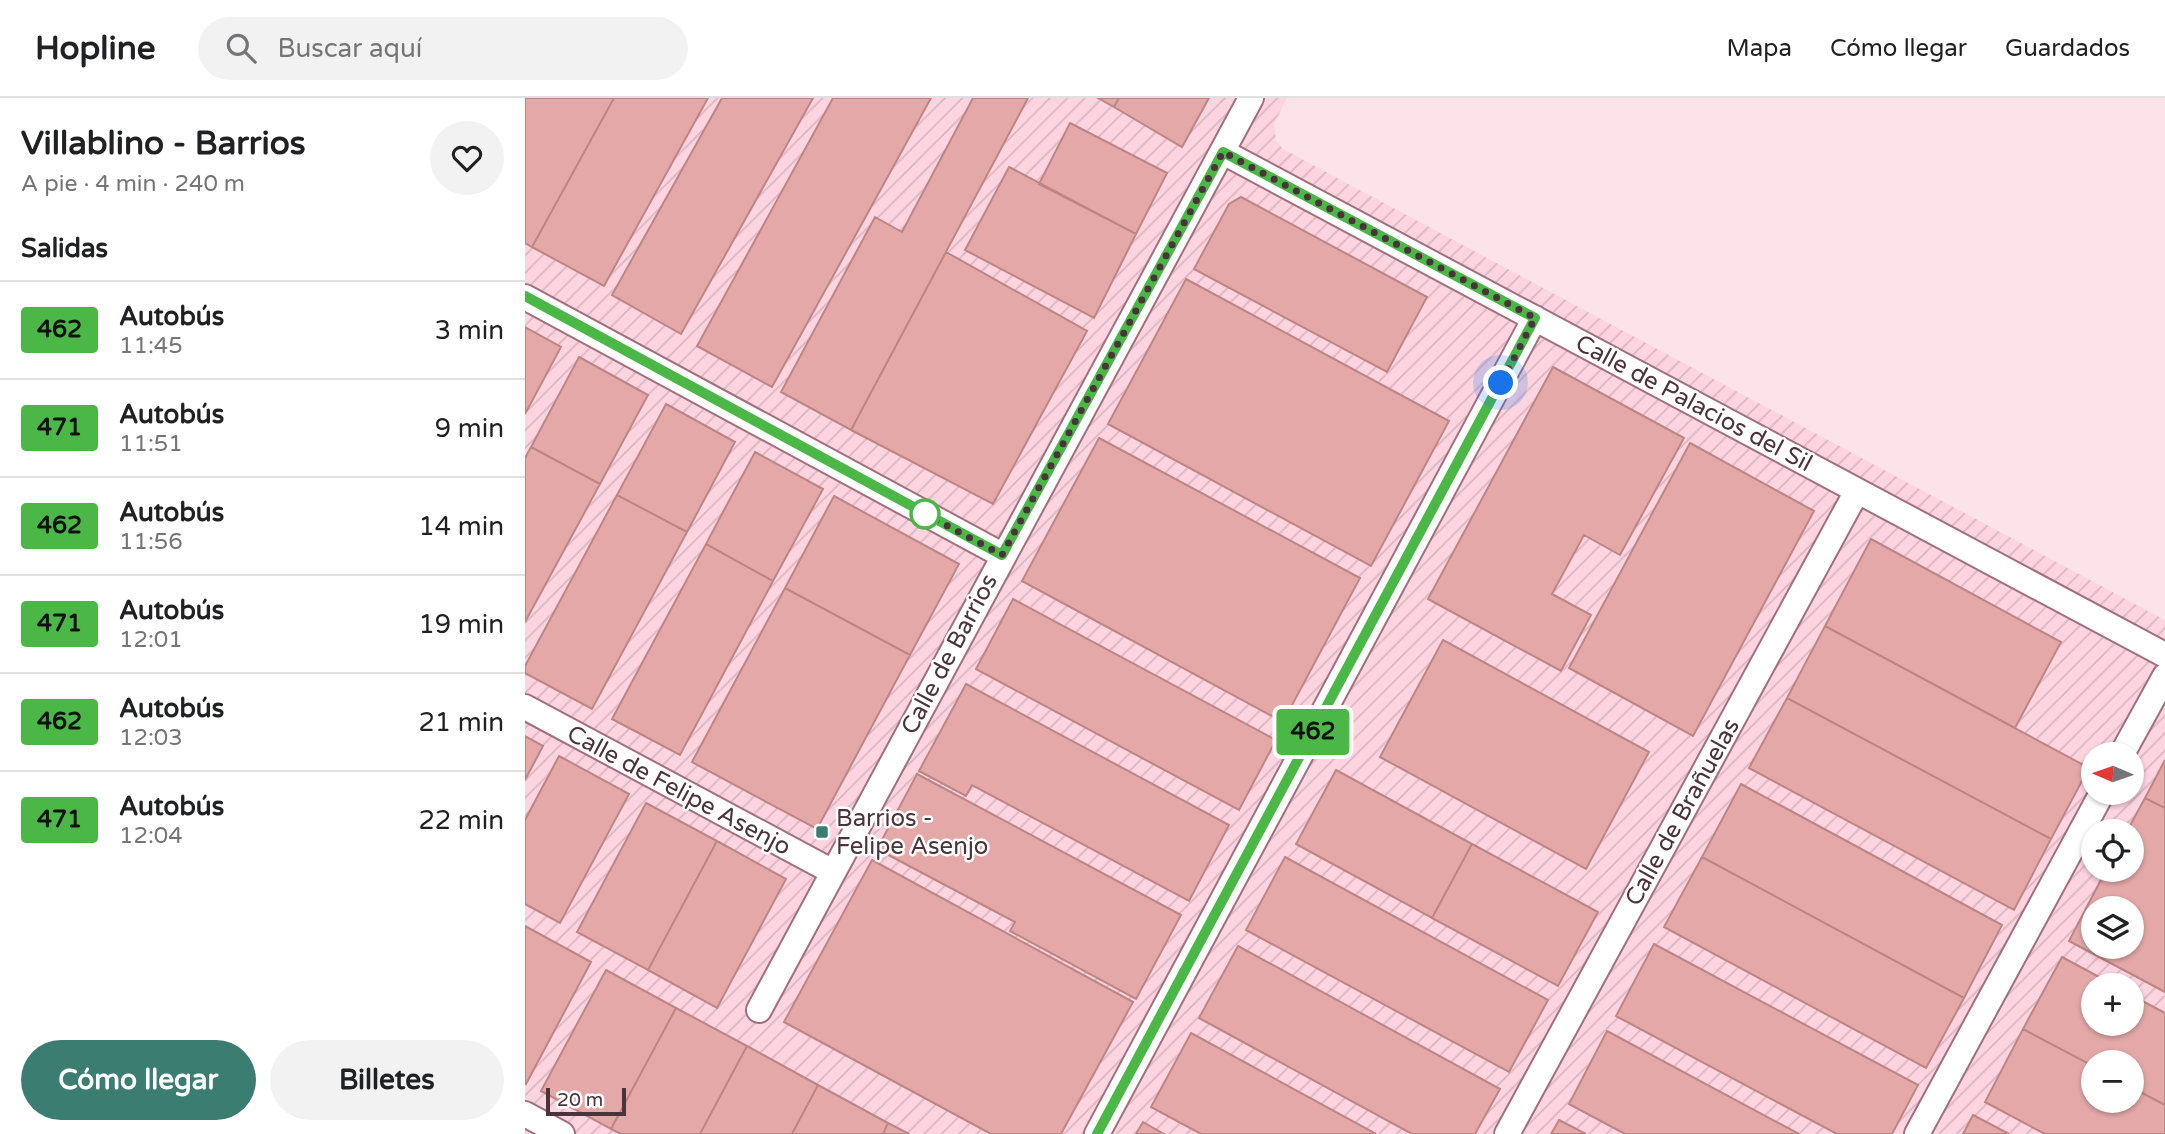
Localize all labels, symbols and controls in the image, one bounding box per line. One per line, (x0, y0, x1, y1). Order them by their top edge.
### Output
search box (198, 17, 688, 80)
text: Hopline (35, 29, 156, 68)
icon: search (222, 29, 260, 67)
text: Buscar aquí (278, 33, 422, 64)
text: Mapa (1727, 34, 1792, 63)
text: Cómo llegar (1830, 34, 1967, 63)
text: Guardados (2005, 34, 2130, 63)
button: heart (430, 121, 504, 195)
text: Villablino - Barrios (21, 124, 306, 163)
text: A pie · 4 min · 240 m (21, 170, 245, 198)
text: Salidas (21, 233, 108, 264)
text: Autobús (119, 301, 224, 332)
text: 462 (37, 315, 82, 344)
text: 3 min (435, 315, 504, 346)
street label: Calle de Palacios del Sil (1570, 329, 1817, 478)
text: 11:45 (119, 332, 183, 360)
your location (1483, 365, 1518, 400)
text: Autobús (119, 399, 224, 430)
text: 471 (37, 413, 82, 442)
text: 9 min (435, 413, 504, 444)
text: 11:51 (119, 430, 183, 458)
text: Autobús (119, 497, 224, 528)
unlabelled marker (910, 499, 940, 529)
text: 462 (37, 511, 82, 540)
text: 14 min (418, 511, 504, 542)
text: 11:56 (119, 528, 183, 556)
street label: Calle de Barrios (895, 569, 1004, 739)
text: Autobús (119, 595, 224, 626)
text: 471 (37, 609, 82, 638)
text: 19 min (418, 609, 504, 640)
text: 12:01 (119, 626, 183, 654)
text: Autobús (119, 693, 224, 724)
text: 462 (37, 707, 82, 736)
text: 21 min (418, 707, 504, 738)
line badge: 462 (1273, 709, 1353, 755)
street label: Calle de Brañuelas (1619, 713, 1746, 911)
text: 462 (1290, 717, 1336, 746)
street label: Calle de Felipe Asenjo (562, 719, 796, 862)
text: 12:03 (119, 724, 183, 752)
north arrow (2081, 742, 2144, 805)
map controls (2081, 742, 2144, 1113)
text: Autobús (119, 791, 224, 822)
place label: Barrios - Felipe Asenjo (836, 804, 988, 861)
text: 471 (37, 805, 82, 834)
text: 22 min (418, 805, 504, 836)
button: locate (2081, 819, 2144, 882)
text: 12:04 (119, 822, 183, 850)
marker: Barrios - Felipe Asenjo (814, 824, 830, 840)
button: layers (2081, 896, 2144, 959)
button: + (2081, 973, 2144, 1036)
button: Cómo llegar (21, 1040, 256, 1120)
button: Billetes (270, 1040, 504, 1120)
button: − (2081, 1050, 2144, 1113)
scale bar (546, 1085, 627, 1117)
text: 20 m (557, 1089, 603, 1111)

